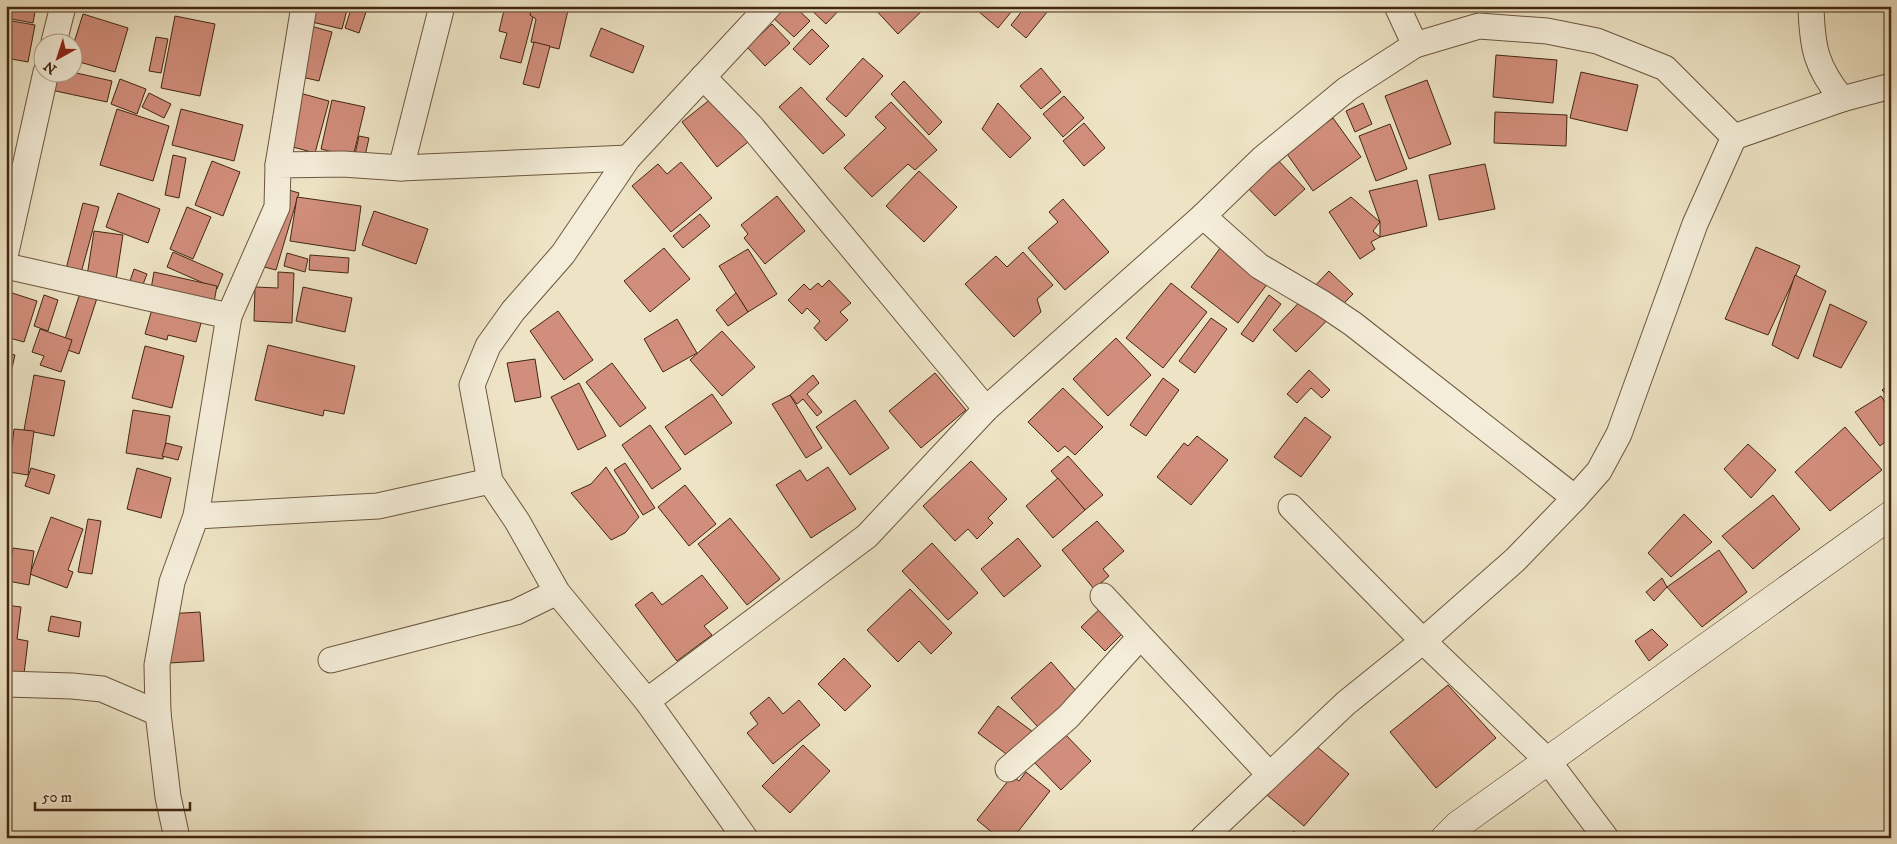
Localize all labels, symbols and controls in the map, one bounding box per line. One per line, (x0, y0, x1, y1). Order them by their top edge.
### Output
north arrow (32, 32, 82, 82)
text: N (40, 56, 61, 78)
scale bar (35, 779, 190, 811)
text: 50 m (42, 788, 72, 807)

